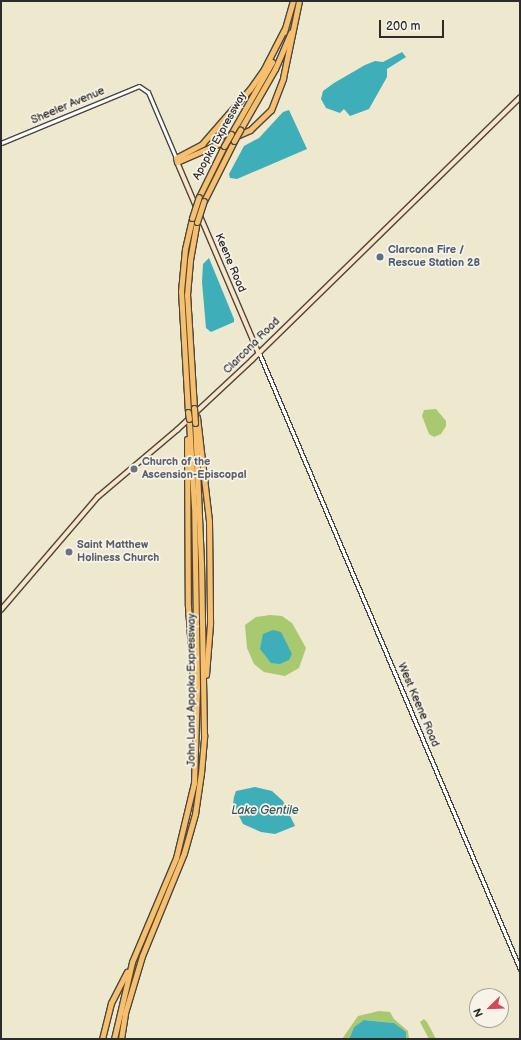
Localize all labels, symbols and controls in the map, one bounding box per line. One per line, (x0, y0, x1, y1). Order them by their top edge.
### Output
scale bar (381, 12, 446, 38)
text: 200 m (386, 19, 420, 34)
street label: Sheeler Avenue (29, 85, 107, 127)
street label: Apopka Expressway (190, 90, 250, 182)
street label: Keene Road (212, 232, 248, 294)
place label: Clarcona Fire / Rescue Station 28 (388, 244, 480, 270)
marker: Clarcona Fire / Rescue Station 28 (375, 252, 385, 262)
street label: Clarcona Road (221, 315, 283, 377)
place label: Church of the Ascension-Episcopal (142, 456, 247, 482)
marker: Church of the Ascension-Episcopal (129, 464, 139, 474)
place label: Saint Matthew Holiness Church (77, 539, 159, 565)
marker: Saint Matthew Holiness Church (64, 547, 74, 557)
street label: John Land Apopka Expressway (185, 613, 199, 767)
street label: West Keene Road (394, 661, 442, 749)
water label: Lake Gentile (231, 804, 299, 818)
north arrow (469, 988, 509, 1028)
text: N (471, 1006, 486, 1019)

